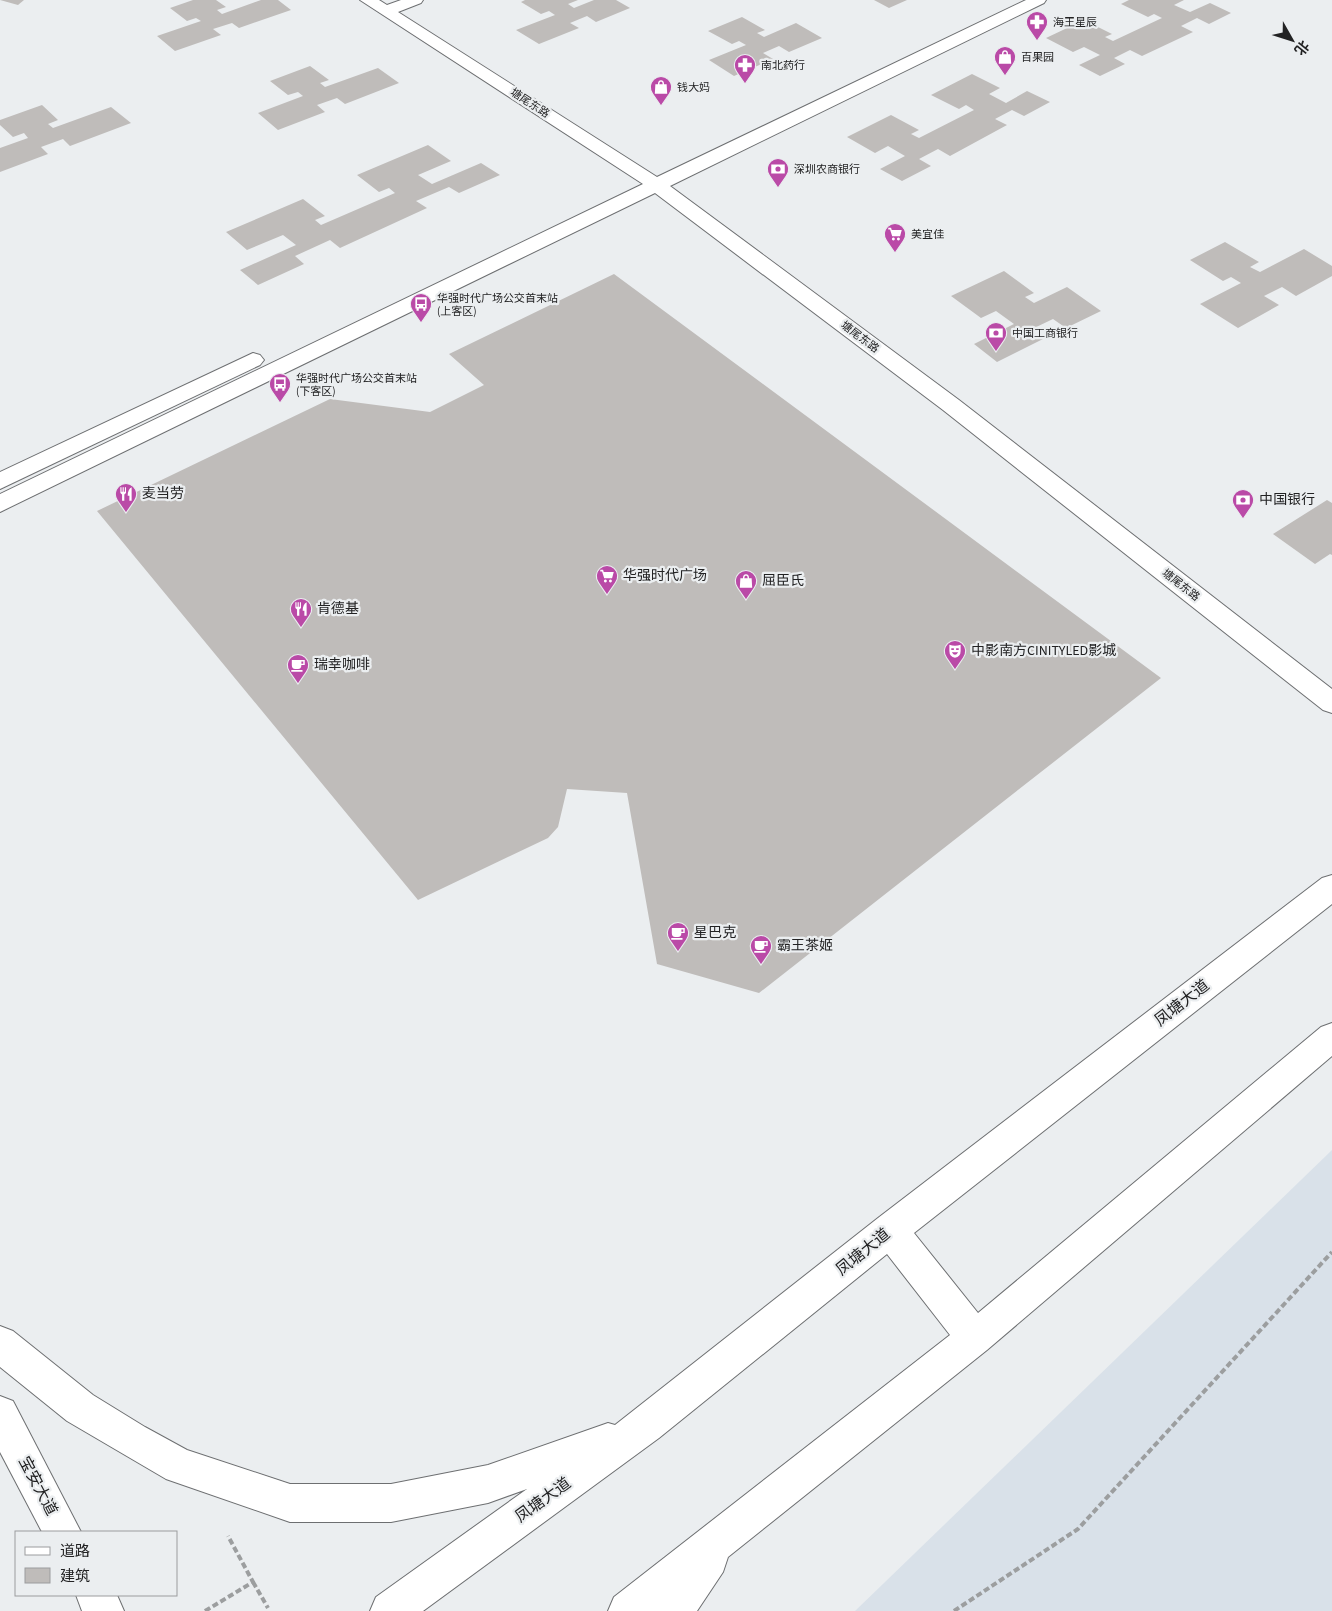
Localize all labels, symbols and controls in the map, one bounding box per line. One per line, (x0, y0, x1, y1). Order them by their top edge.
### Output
pharmacy icon: 海王星辰 (1025, 10, 1049, 41)
place label: 海王星辰 (1053, 15, 1097, 30)
north arrow (1267, 15, 1317, 65)
text: 北 (1289, 36, 1314, 59)
shop icon: 百果园 (993, 45, 1017, 76)
place label: 百果园 (1021, 50, 1054, 65)
pharmacy icon: 南北药行 (733, 53, 757, 84)
place label: 南北药行 (761, 58, 805, 73)
shop icon: 钱大妈 (649, 75, 673, 106)
place label: 钱大妈 (677, 80, 710, 95)
street label: 塘尾东路 (507, 85, 553, 121)
bank icon: 深圳农商银行 (766, 157, 790, 188)
place label: 深圳农商银行 (794, 162, 860, 177)
supermarket icon: 美宜佳 (883, 222, 907, 253)
place label: 美宜佳 (911, 227, 944, 242)
place label: 华强时代广场公交首末站 (上客区) (437, 291, 558, 319)
bus stop icon: 华强时代广场公交首末站 (上客区) (409, 292, 433, 323)
street label: 塘尾东路 (838, 318, 882, 356)
bank icon: 中国工商银行 (984, 321, 1008, 352)
place label: 中国工商银行 (1012, 326, 1078, 341)
place label: 华强时代广场公交首末站 (下客区) (296, 371, 417, 399)
bus stop icon: 华强时代广场公交首末站 (下客区) (268, 372, 292, 403)
restaurant icon: 麦当劳 (114, 482, 138, 513)
place label: 麦当劳 (142, 484, 184, 504)
bank icon: 中国银行 (1231, 488, 1255, 519)
place label: 中国银行 (1259, 490, 1315, 510)
supermarket icon: 华强时代广场 (595, 564, 619, 595)
place label: 华强时代广场 (623, 566, 707, 586)
street label: 塘尾东路 (1159, 566, 1203, 604)
shop icon: 屈臣氏 (734, 569, 758, 600)
place label: 屈臣氏 (762, 571, 804, 591)
restaurant icon: 肯德基 (289, 597, 313, 628)
place label: 肯德基 (317, 599, 359, 619)
theatre icon: 中影南方CINITYLED影城 (943, 639, 967, 670)
place label: 中影南方CINITYLED影城 (971, 641, 1116, 661)
cafe icon: 瑞幸咖啡 (286, 653, 310, 684)
place label: 瑞幸咖啡 (314, 655, 370, 675)
cafe icon: 星巴克 (666, 921, 690, 952)
place label: 星巴克 (694, 923, 736, 943)
cafe icon: 霸王茶姬 (749, 934, 773, 965)
place label: 霸王茶姬 (777, 936, 833, 956)
street label: 凤塘大道 (1150, 975, 1214, 1031)
street label: 凤塘大道 (831, 1223, 895, 1281)
street label: 宝安大道 (13, 1453, 63, 1519)
street label: 凤塘大道 (511, 1472, 575, 1528)
legend (15, 1531, 178, 1596)
text: 道路 (60, 1541, 90, 1562)
text: 建筑 (60, 1566, 90, 1587)

